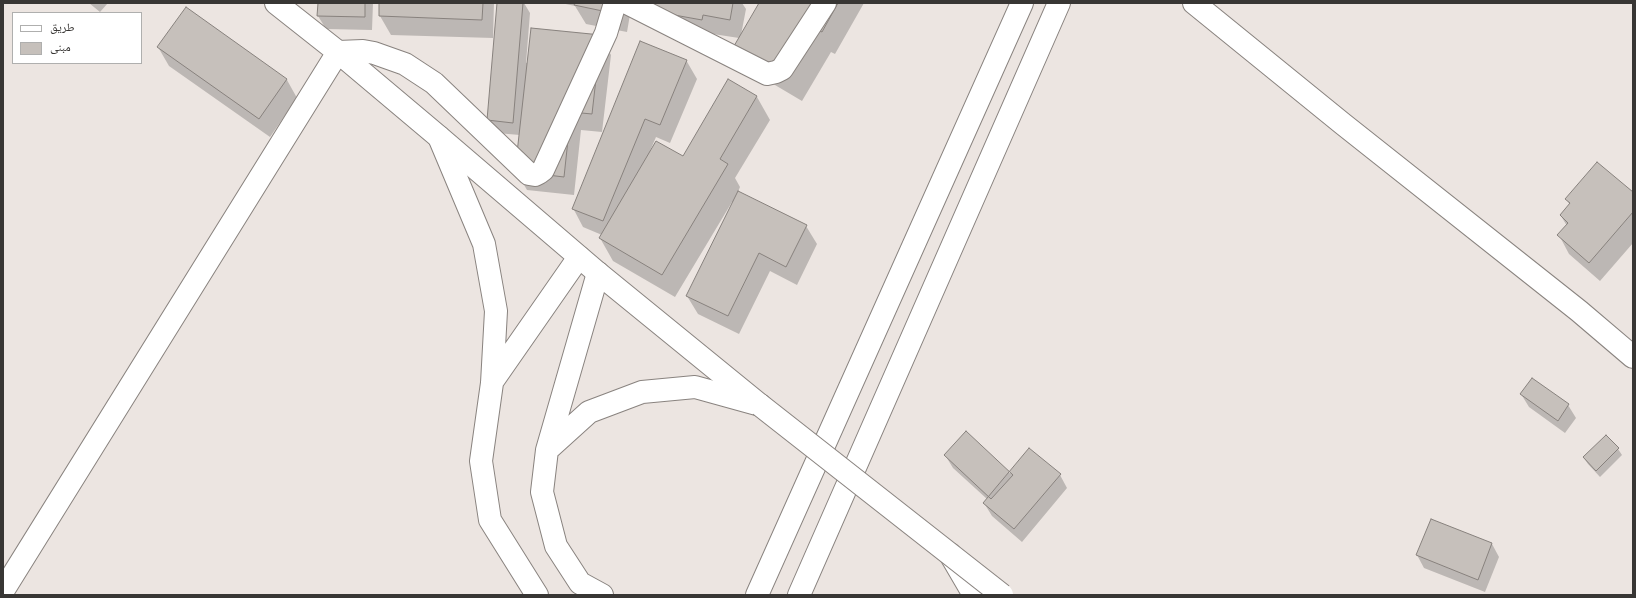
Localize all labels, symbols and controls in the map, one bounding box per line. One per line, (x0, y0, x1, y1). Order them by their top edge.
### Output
legend (12, 12, 142, 64)
text: طريق (50, 20, 75, 34)
text: مبنى (50, 40, 71, 54)

